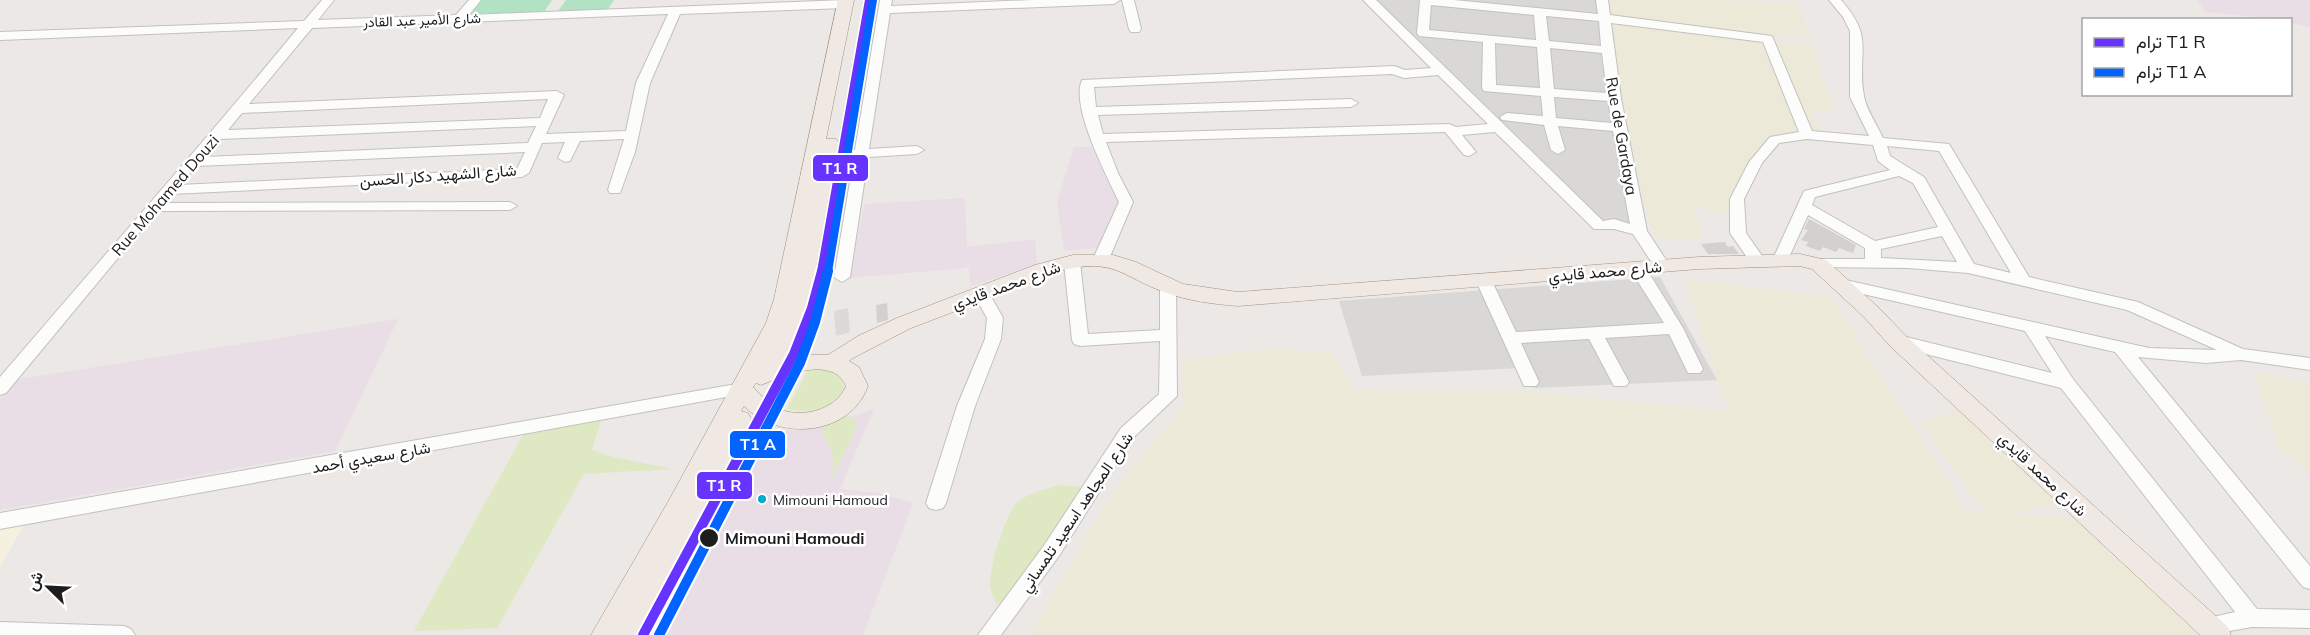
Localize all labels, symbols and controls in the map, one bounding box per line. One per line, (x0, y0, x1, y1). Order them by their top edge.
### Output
street label: شارع الأمير عبد القادر (362, 9, 481, 33)
legend (2082, 18, 2292, 96)
text: ترام T1 R (2136, 30, 2206, 54)
text: ترام T1 A (2136, 60, 2206, 84)
street label: Rue de Gardaya (1602, 75, 1642, 197)
street label: Rue Mohamed Douzi (107, 130, 223, 260)
line badge: T1 R (812, 154, 869, 182)
text: T1 R (822, 158, 858, 178)
street label: شارع الشهيد دكار الحسن (359, 160, 517, 192)
street label: شارع محمد قايدي (949, 256, 1064, 318)
street label: شارع محمد قايدي (1547, 256, 1663, 290)
street label: شارع المجاهد اسعيد تلمساني (1015, 428, 1140, 598)
street label: شارع محمد قايدي (1992, 428, 2091, 523)
line badge: T1 A (729, 430, 786, 459)
text: T1 A (740, 434, 776, 454)
street label: شارع سعيدي أحمد (310, 437, 433, 481)
line badge: T1 R (696, 471, 753, 500)
text: T1 R (706, 475, 742, 495)
place label: Mimouni Hamoud (773, 491, 888, 509)
marker: Mimouni Hamoud (756, 493, 768, 505)
marker: Mimouni Hamoudi (698, 527, 720, 549)
place label: Mimouni Hamoudi (725, 528, 865, 548)
north arrow (18, 557, 78, 617)
text: ش (21, 568, 47, 594)

